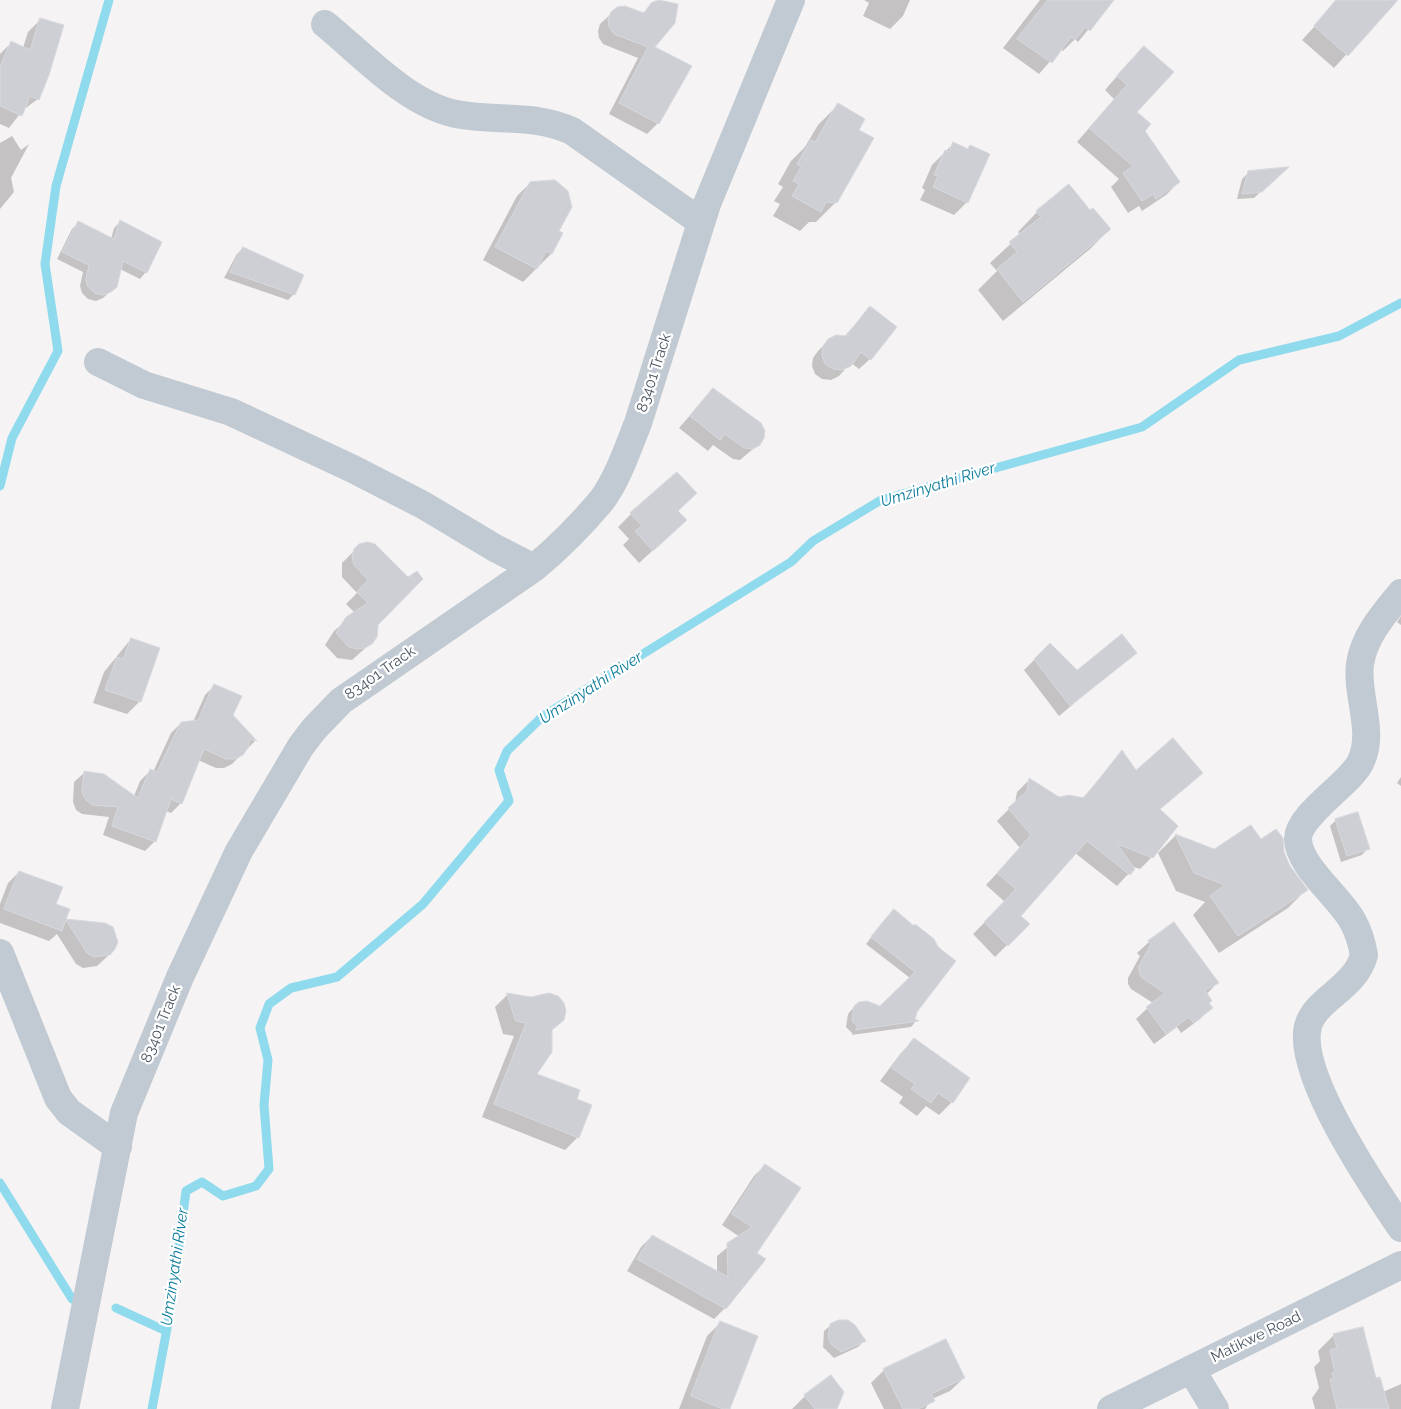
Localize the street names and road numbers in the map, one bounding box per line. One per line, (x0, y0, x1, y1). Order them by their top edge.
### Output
street label: 83401 Track (633, 331, 675, 415)
street label: 83401 Track (341, 642, 419, 704)
street label: 83401 Track (137, 983, 185, 1065)
street label: Matikwe Road (1208, 1307, 1304, 1367)

